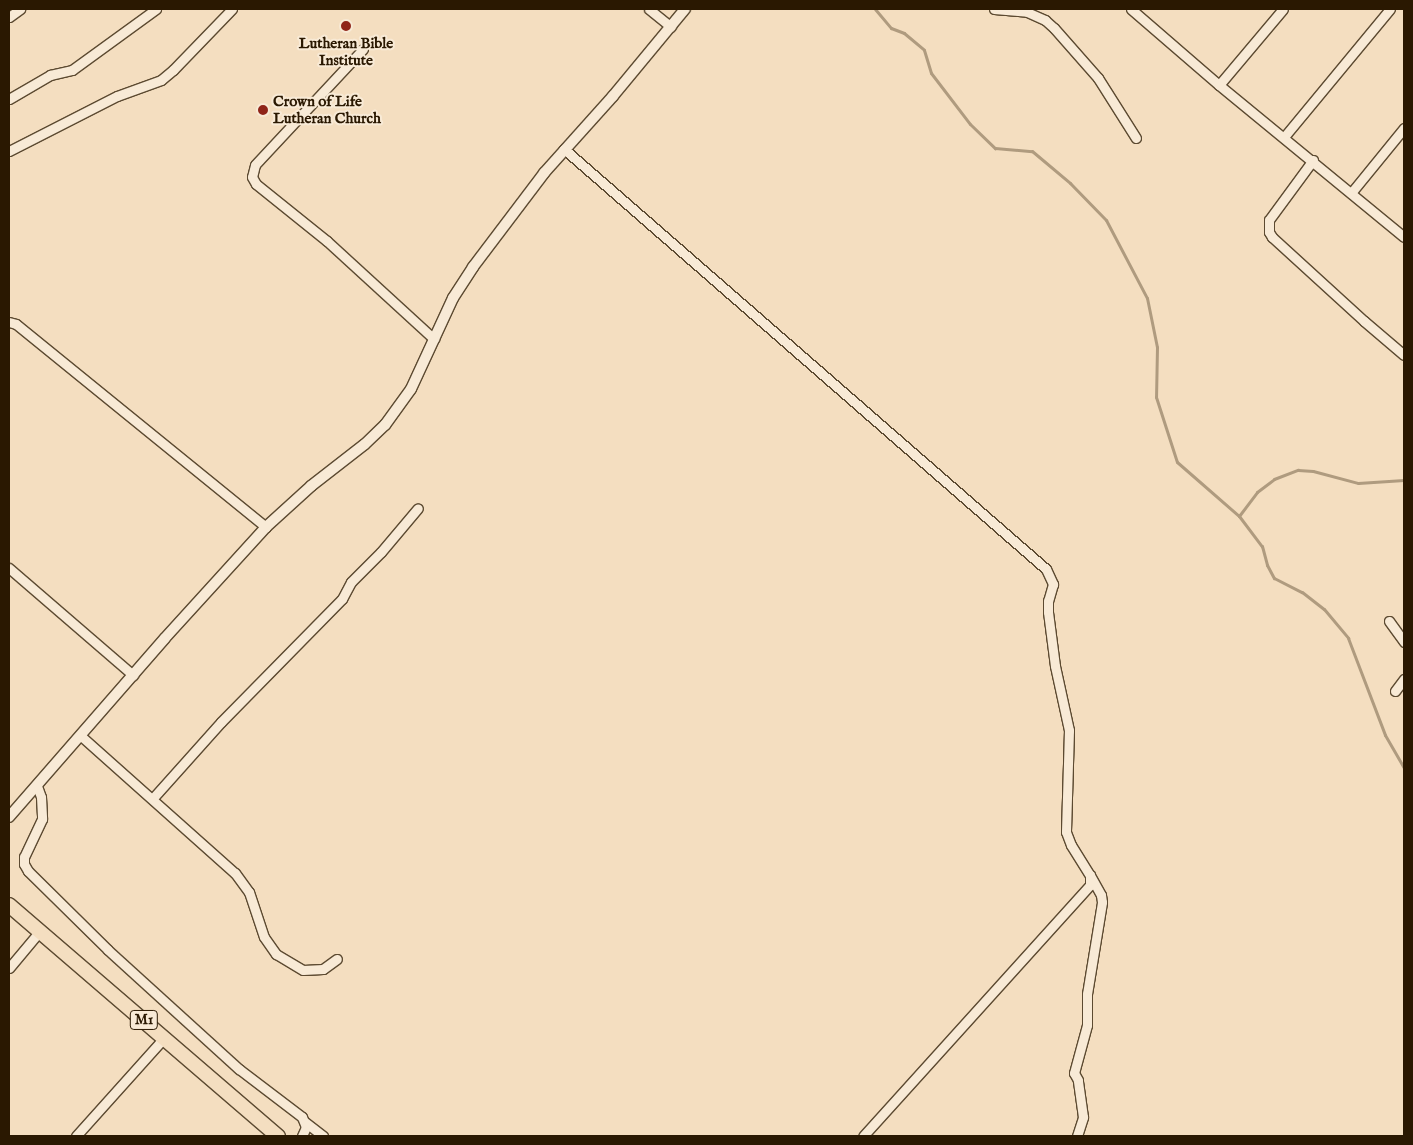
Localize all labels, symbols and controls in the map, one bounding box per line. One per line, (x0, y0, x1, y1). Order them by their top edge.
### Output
marker: Lutheran Bible Institute (340, 20, 352, 32)
place label: Lutheran Bible Institute (299, 34, 393, 69)
place label: Crown of Life Lutheran Church (273, 92, 381, 127)
marker: Crown of Life Lutheran Church (257, 104, 269, 116)
road number: M1 (129, 1008, 159, 1032)

